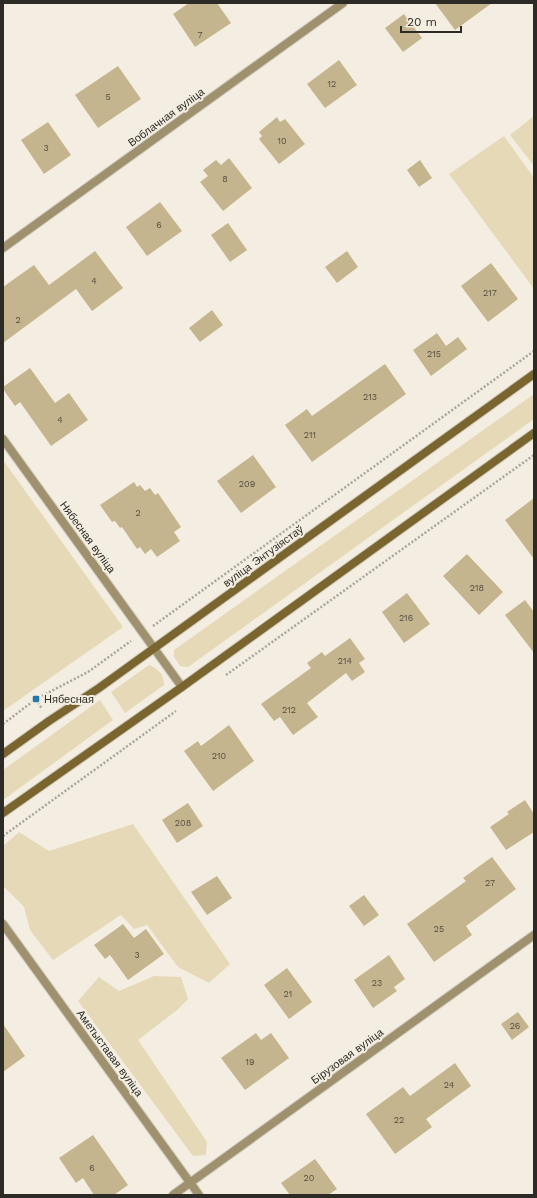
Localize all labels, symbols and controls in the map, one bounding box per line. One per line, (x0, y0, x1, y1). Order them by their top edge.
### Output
scale bar (401, 8, 461, 34)
text: 20 m (407, 15, 437, 29)
house number: 7 (197, 30, 203, 40)
house number: 12 (328, 79, 336, 89)
street label: Воблачная вуліца (126, 85, 208, 150)
house number: 5 (105, 92, 111, 102)
house number: 10 (277, 136, 287, 146)
house number: 3 (43, 143, 49, 153)
house number: 8 (222, 174, 228, 184)
house number: 6 (156, 220, 162, 230)
house number: 4 (91, 276, 97, 286)
house number: 217 (483, 288, 497, 298)
house number: 2 (15, 315, 21, 325)
house number: 215 (427, 349, 441, 359)
house number: 213 (363, 392, 377, 402)
house number: 4 (57, 415, 63, 425)
house number: 211 (304, 430, 316, 440)
house number: 209 (239, 479, 255, 489)
street label: Нябесная вуліца (57, 499, 119, 577)
house number: 2 (135, 508, 141, 518)
street label: вуліца Энтузіястаў (221, 523, 306, 590)
house number: 218 (470, 583, 484, 593)
house number: 216 (399, 613, 413, 623)
house number: 214 (338, 656, 353, 666)
place label: Нябесная (44, 693, 94, 706)
marker: Нябесная (31, 694, 41, 704)
house number: 212 (282, 705, 296, 715)
house number: 210 (212, 751, 227, 761)
house number: 208 (175, 818, 191, 828)
house number: 27 (485, 878, 495, 888)
house number: 25 (434, 924, 444, 934)
house number: 3 (134, 950, 140, 960)
house number: 23 (372, 978, 382, 988)
house number: 21 (284, 989, 292, 999)
street label: Аметыставая вуліца (74, 1007, 146, 1100)
house number: 26 (510, 1021, 520, 1031)
street label: Бірузовая вуліца (309, 1025, 387, 1087)
house number: 19 (245, 1057, 255, 1067)
house number: 24 (444, 1080, 455, 1090)
house number: 22 (394, 1115, 404, 1125)
house number: 6 (89, 1163, 95, 1173)
house number: 20 (304, 1173, 315, 1183)

